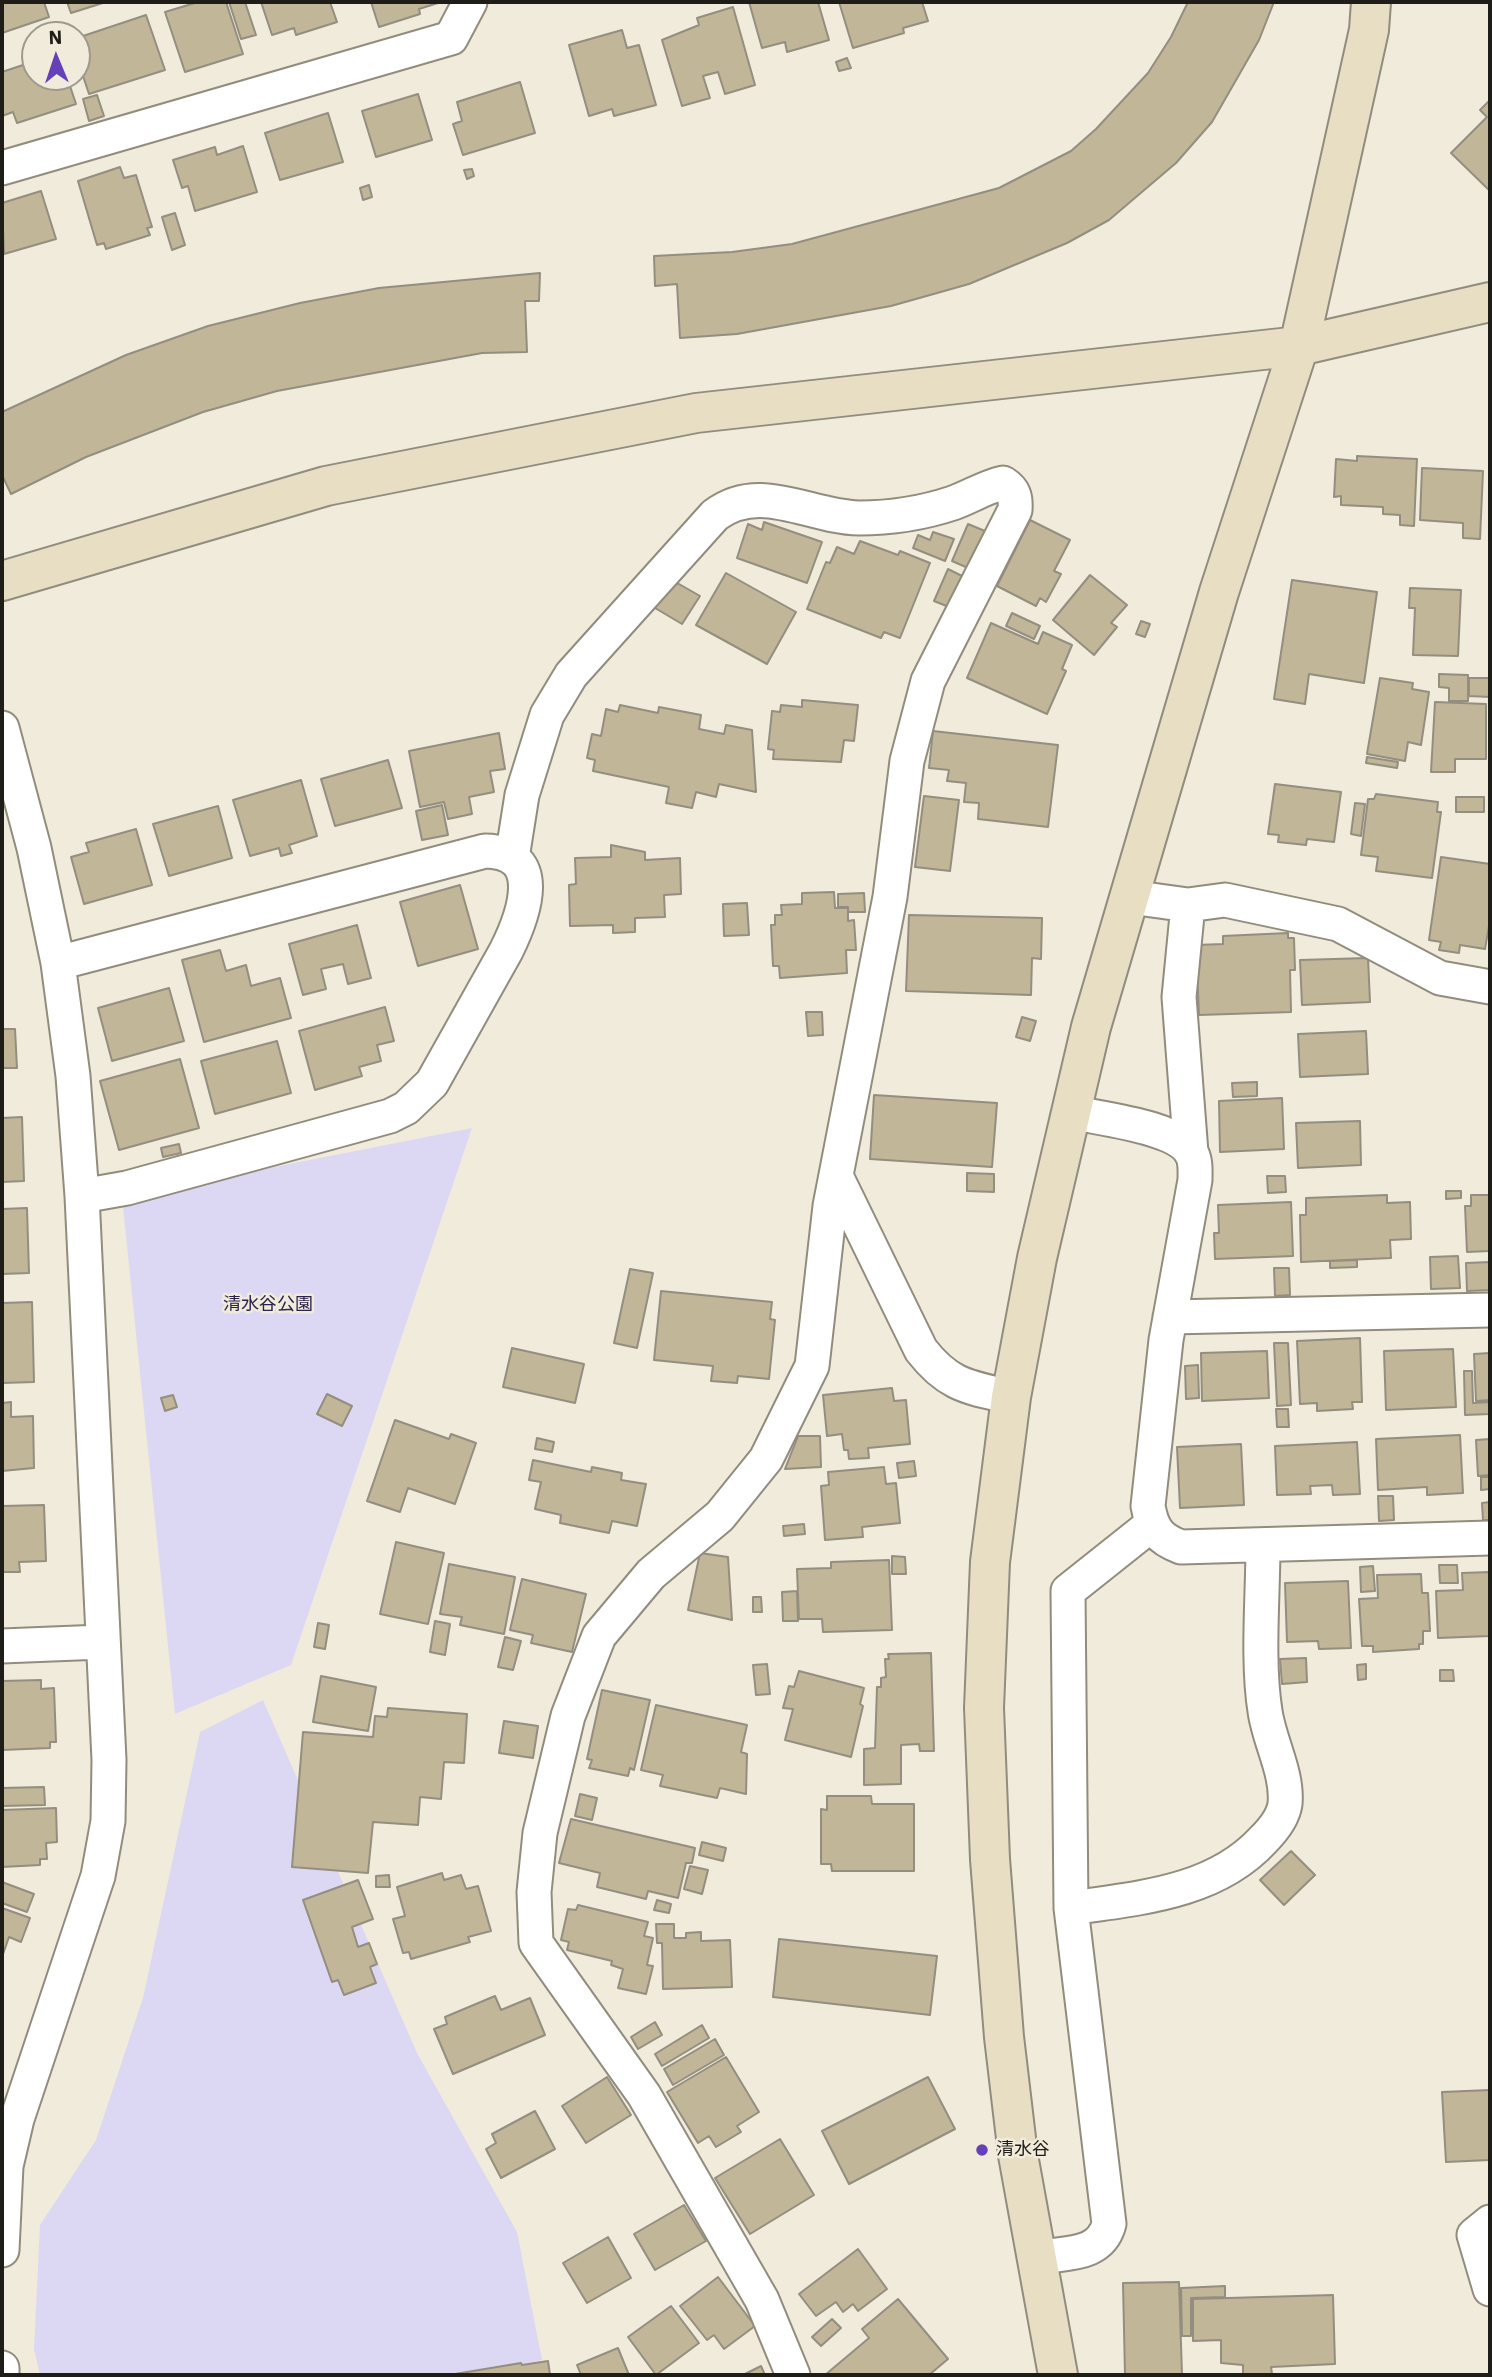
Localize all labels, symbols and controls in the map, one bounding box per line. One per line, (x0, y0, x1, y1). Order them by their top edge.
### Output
north arrow (21, 21, 91, 91)
text: N (48, 25, 63, 49)
park label: 清水谷公園 (223, 1294, 313, 1316)
place label: 清水谷 (996, 2139, 1050, 2161)
marker: 清水谷 (974, 2142, 990, 2158)

